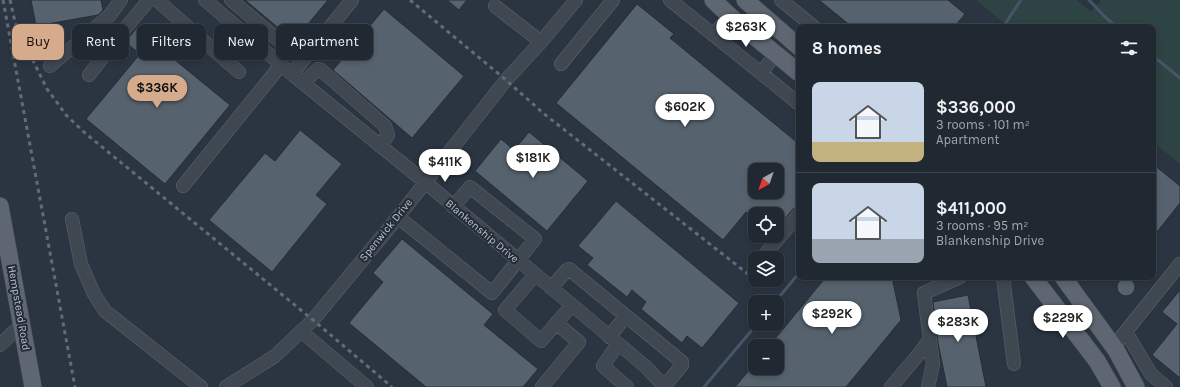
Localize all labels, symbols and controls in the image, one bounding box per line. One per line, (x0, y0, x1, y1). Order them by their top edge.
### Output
pin: $263K (718, 14, 774, 48)
text: $263K (725, 19, 767, 34)
chip: Buy (12, 24, 64, 60)
chip: Rent (72, 24, 129, 60)
chip: Filters (137, 24, 206, 60)
chip: New (214, 24, 268, 60)
chip: Apartment (276, 24, 373, 60)
icon: filters (1118, 37, 1140, 59)
text: 8 homes (812, 38, 882, 58)
pin: $336K (129, 75, 185, 109)
text: $336K (136, 80, 178, 95)
pin: $602K (657, 94, 713, 128)
text: $336,000 (936, 97, 1016, 117)
icon: home (844, 98, 892, 146)
text: $602K (664, 99, 706, 114)
text: 3 rooms · 101 m² (936, 117, 1030, 132)
text: Apartment (936, 132, 999, 147)
pin: $181K (505, 145, 561, 179)
pin: $411K (417, 149, 473, 183)
text: $181K (515, 150, 551, 165)
text: $411K (428, 154, 462, 169)
north arrow (748, 163, 784, 199)
map controls (748, 163, 784, 375)
street label: Spenwick Drive (357, 196, 415, 264)
street label: Blankenship Drive (443, 197, 522, 266)
text: $411,000 (936, 198, 1007, 218)
icon: home (844, 199, 892, 247)
button: locate (748, 207, 784, 243)
text: 3 rooms · 95 m² (936, 218, 1029, 233)
text: Blankenship Drive (936, 233, 1044, 248)
button: layers (748, 251, 784, 287)
street label: Hempstead Road (5, 265, 33, 351)
button: + (748, 295, 784, 331)
pin: $292K (804, 301, 860, 335)
pin: $229K (1035, 305, 1091, 339)
text: $292K (811, 306, 853, 321)
pin: $283K (930, 309, 986, 343)
text: $229K (1042, 310, 1084, 325)
text: $283K (937, 314, 979, 329)
button: − (748, 339, 784, 375)

